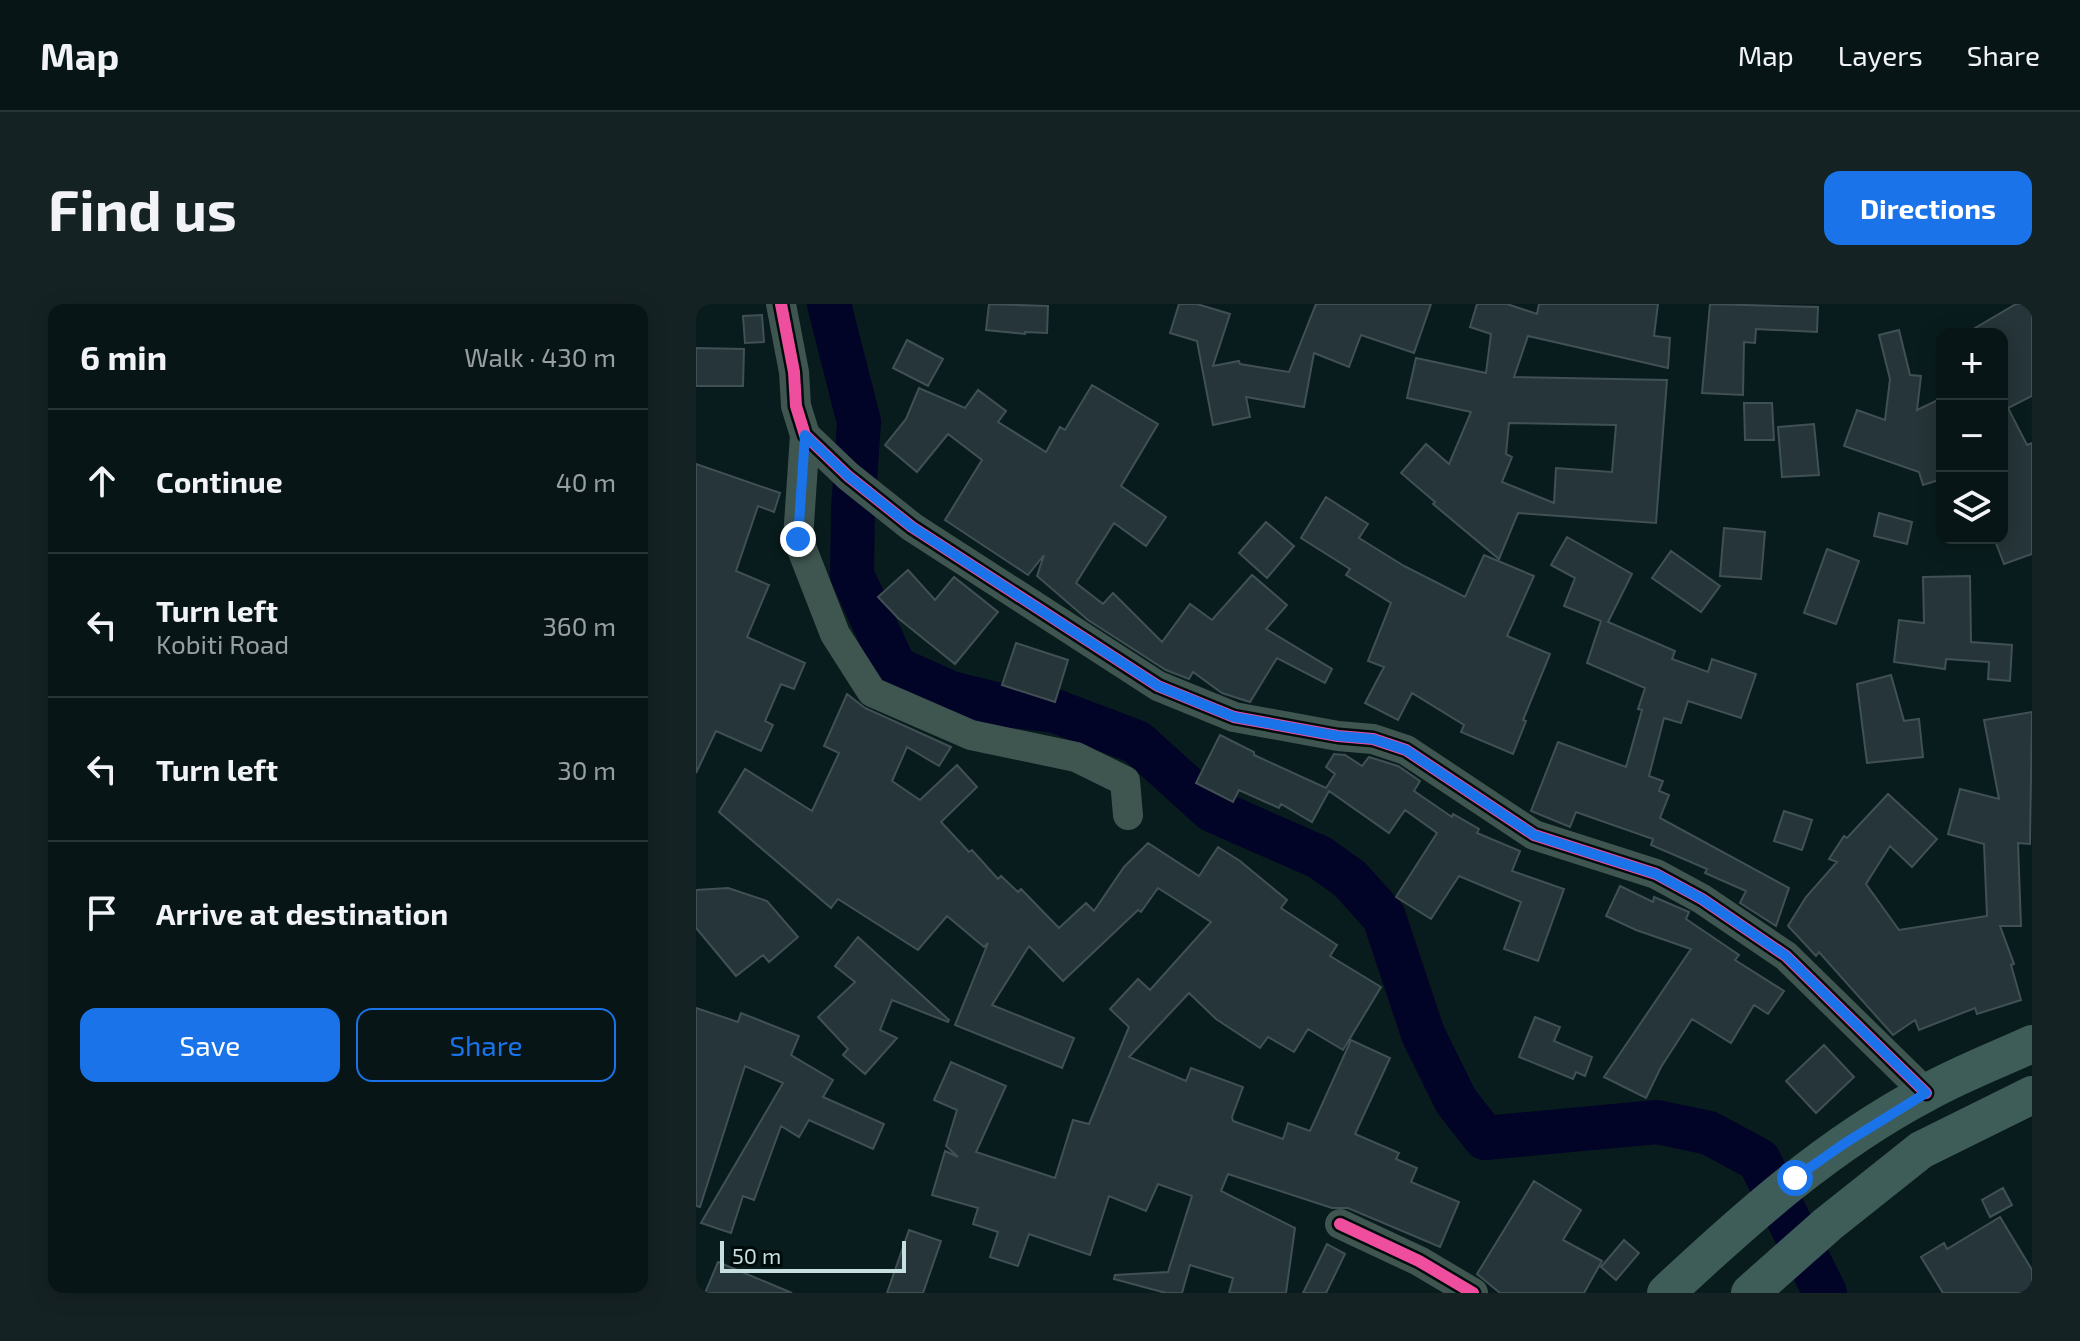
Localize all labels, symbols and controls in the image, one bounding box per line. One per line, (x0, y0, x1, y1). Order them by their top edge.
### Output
text: Map (40, 32, 119, 78)
text: Map (1738, 38, 1794, 72)
text: Layers (1838, 38, 1923, 72)
text: Share (1967, 38, 2040, 72)
button: Directions (1824, 171, 2032, 245)
text: Find us (48, 175, 237, 242)
map controls (1936, 328, 2008, 544)
button: + (1936, 328, 2008, 400)
text: 6 min (80, 336, 167, 377)
text: Walk · 430 m (464, 341, 616, 372)
button: − (1936, 400, 2008, 472)
icon: ahead (80, 459, 124, 503)
text: Continue (156, 463, 283, 499)
text: 40 m (556, 466, 616, 497)
button: layers (1936, 472, 2008, 544)
route end (780, 521, 816, 557)
text: Turn left (156, 592, 278, 628)
icon: left (80, 603, 124, 647)
text: 360 m (542, 610, 616, 641)
text: Kobiti Road (156, 628, 289, 659)
icon: left (80, 747, 124, 791)
text: Turn left (156, 751, 278, 787)
text: 30 m (557, 754, 616, 785)
icon: arrive (80, 891, 124, 935)
text: Arrive at destination (156, 895, 448, 931)
button: Save (80, 1008, 340, 1082)
button: Share (356, 1008, 616, 1082)
route start (1777, 1160, 1813, 1196)
scale bar (720, 1237, 906, 1273)
text: 50 m (732, 1242, 781, 1268)

